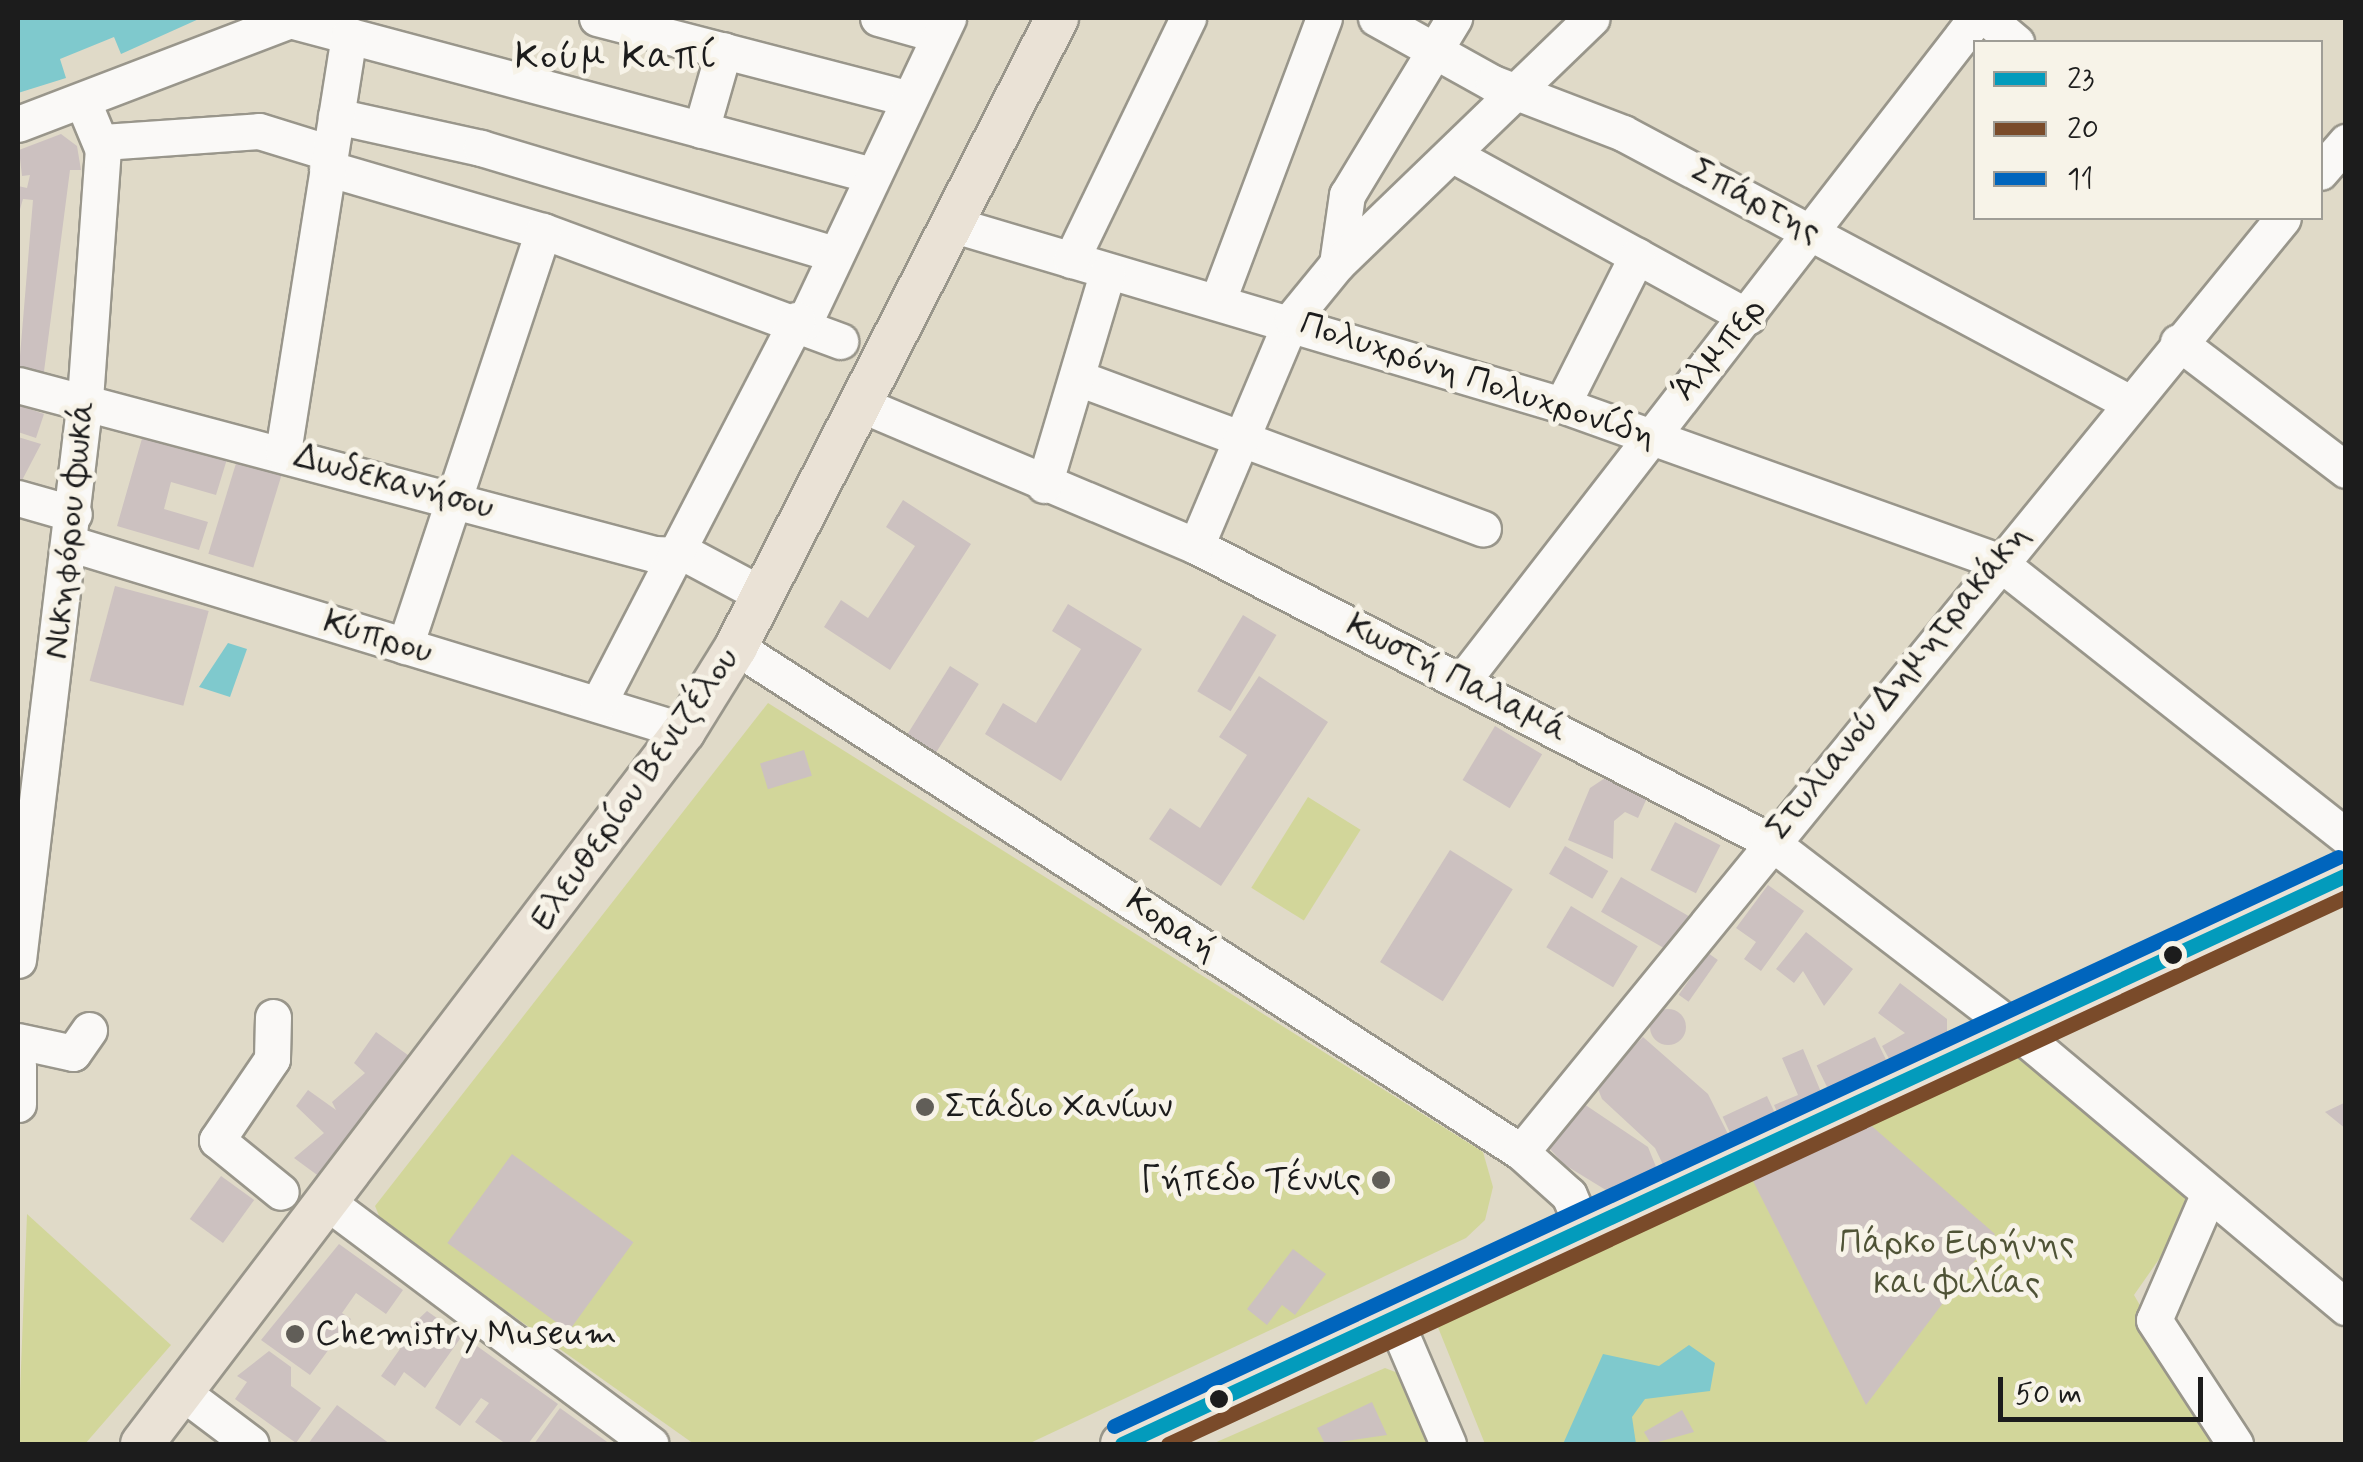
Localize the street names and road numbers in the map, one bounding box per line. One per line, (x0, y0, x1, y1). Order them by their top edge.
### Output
street label: Σπάρτης (1684, 149, 1828, 253)
street label: Άλμπερ (1663, 288, 1775, 410)
street label: Πολυχρόνη Πολυχρονίδη (1295, 303, 1661, 457)
street label: Νικηφόρου Φωκά (36, 399, 104, 661)
street label: Δωδεκανήσου (290, 435, 498, 529)
street label: Στυλιανού Δημητρακάκη (1757, 515, 2039, 849)
street label: Κύπρου (318, 601, 438, 673)
street label: Κωστή Παλαμά (1339, 604, 1575, 752)
street label: Ελευθερίου Βενιζέλου (522, 639, 748, 939)
street label: Κοραή (1118, 880, 1226, 970)

